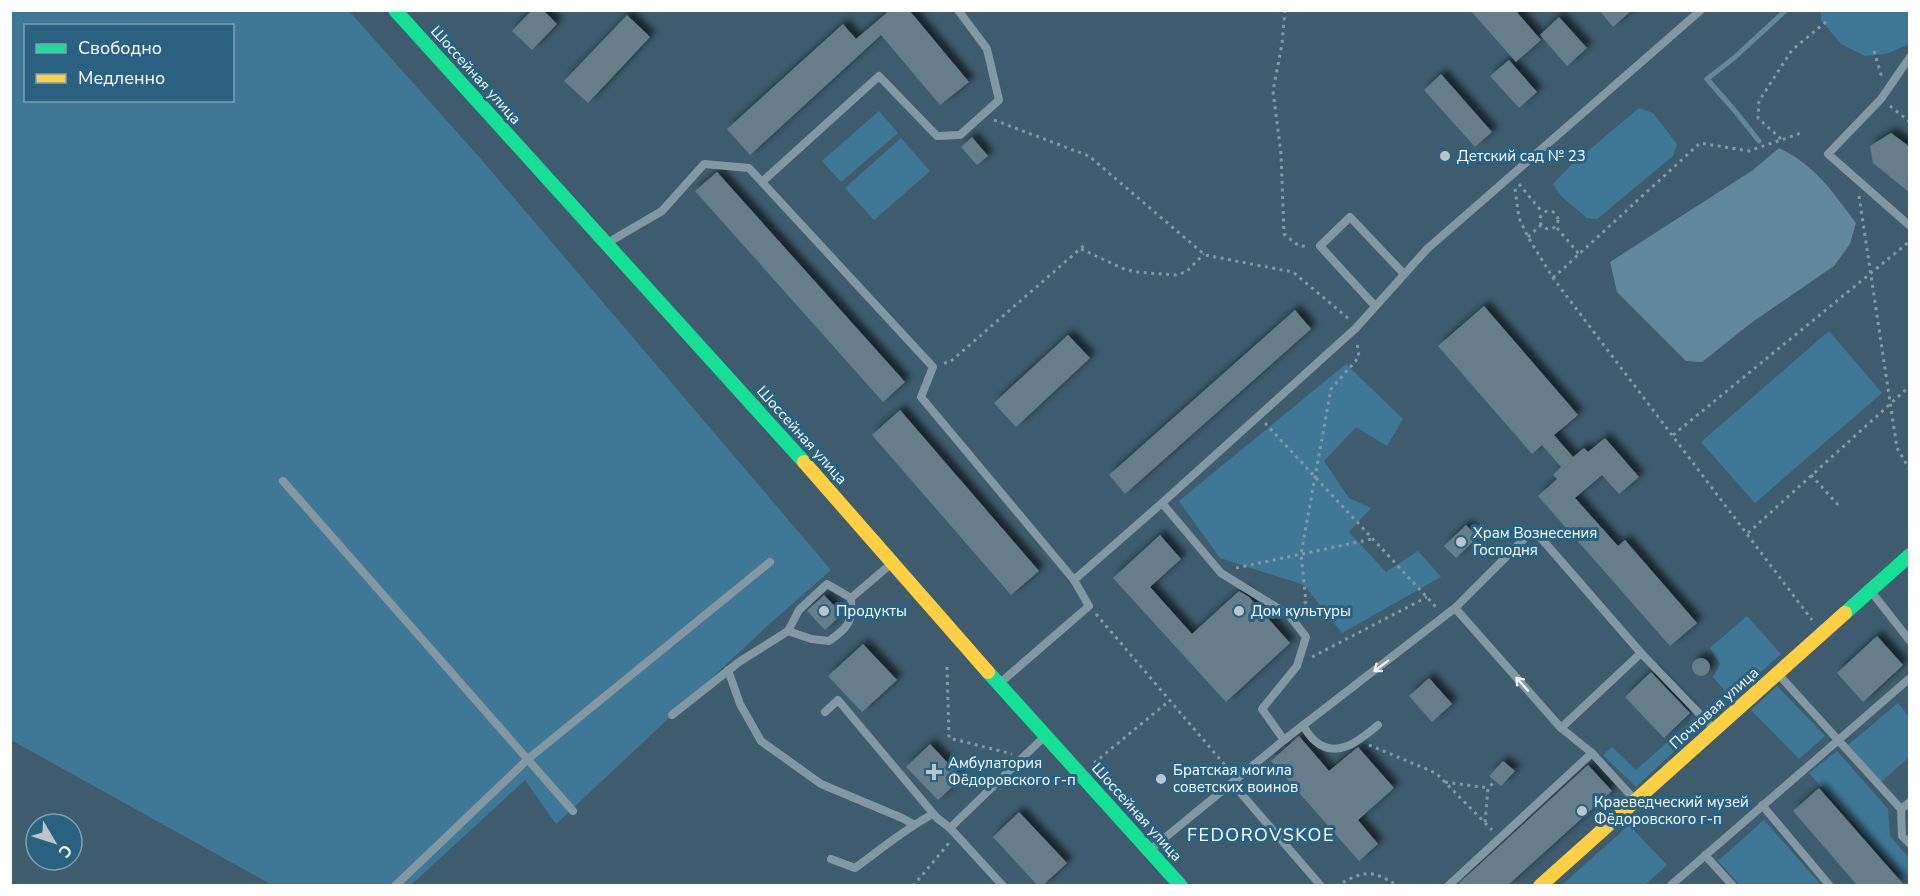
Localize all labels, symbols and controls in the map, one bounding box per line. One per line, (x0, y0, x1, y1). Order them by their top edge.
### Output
street label: Шоссейная улица (426, 21, 526, 129)
legend (24, 24, 234, 102)
text: Свободно (78, 36, 162, 60)
text: Медленно (78, 66, 165, 90)
place label: Детский сад № 23 (1457, 146, 1586, 166)
marker: Детский сад № 23 (1438, 149, 1452, 163)
street label: Шоссейная улица (752, 381, 852, 489)
place label: Храм Вознесения Господня (1473, 523, 1597, 560)
marker: Храм Вознесения Господня (1454, 535, 1468, 549)
place label: Продукты (836, 601, 907, 621)
place label: Дом культуры (1251, 601, 1351, 621)
marker: Продукты (817, 604, 831, 618)
marker: Дом культуры (1232, 604, 1246, 618)
one-way arrow (1374, 660, 1390, 673)
street label: Почтовая улица (1665, 663, 1763, 753)
one-way arrow (1515, 677, 1529, 692)
place label: Амбулатория Фёдоровского г-п (948, 753, 1076, 790)
street label: Шоссейная улица (1087, 758, 1187, 866)
place label: Братская могила советских воинов (1173, 760, 1298, 797)
marker: Амбулатория Фёдоровского г-п (925, 763, 943, 781)
marker: Братская могила советских воинов (1154, 772, 1168, 786)
place label: Краеведческий музей Фёдоровского г-п (1594, 792, 1749, 829)
marker: Краеведческий музей Фёдоровского г-п (1575, 804, 1589, 818)
north arrow (24, 812, 84, 872)
district label: FEDOROVSKOE (1187, 823, 1335, 847)
text: С (53, 840, 77, 862)

